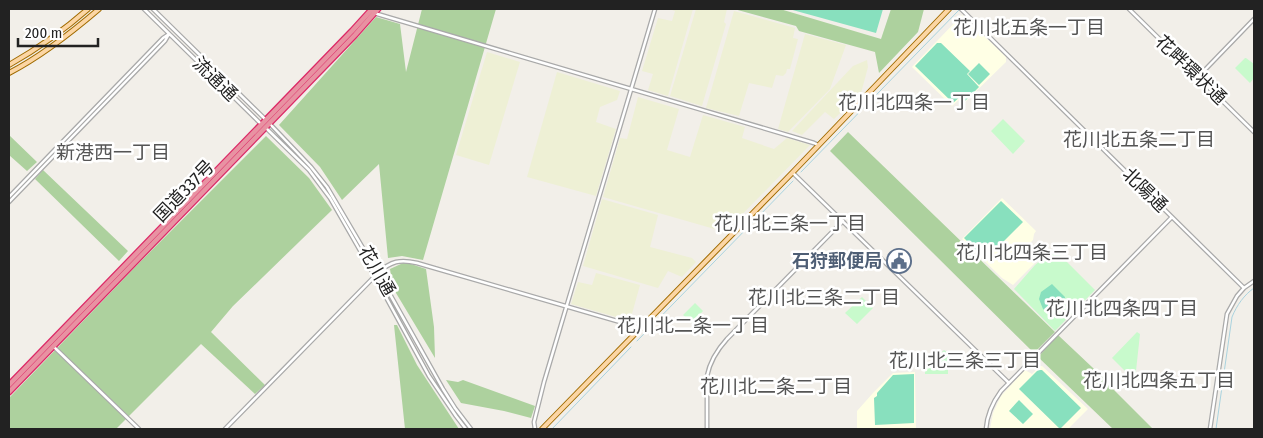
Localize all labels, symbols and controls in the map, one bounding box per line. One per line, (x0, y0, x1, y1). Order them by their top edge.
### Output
scale bar (18, 15, 98, 47)
district label: 花川北五条一丁目 (953, 16, 1105, 39)
text: 200 m (25, 24, 62, 42)
street label: 花畔環状通 (1151, 31, 1231, 109)
street label: 流通通 (188, 52, 242, 106)
district label: 花川北四条一丁目 (838, 91, 990, 114)
district label: 花川北五条二丁目 (1063, 128, 1215, 151)
district label: 新港西一丁目 (56, 141, 170, 164)
street label: 国道337号 (149, 156, 219, 226)
street label: 北陽通 (1118, 163, 1172, 217)
district label: 花川北三条一丁目 (714, 212, 866, 235)
district label: 花川北四条三丁目 (956, 241, 1108, 264)
street label: 花川通 (354, 242, 400, 300)
public building icon: 石狩郵便局 (886, 248, 912, 274)
place label: 石狩郵便局 (792, 250, 882, 272)
district label: 花川北三条二丁目 (748, 286, 900, 309)
district label: 花川北四条四丁目 (1046, 297, 1198, 320)
district label: 花川北二条一丁目 (617, 314, 769, 337)
district label: 花川北三条三丁目 (889, 349, 1041, 372)
district label: 花川北四条五丁目 (1083, 369, 1235, 392)
district label: 花川北二条二丁目 (700, 375, 852, 398)

